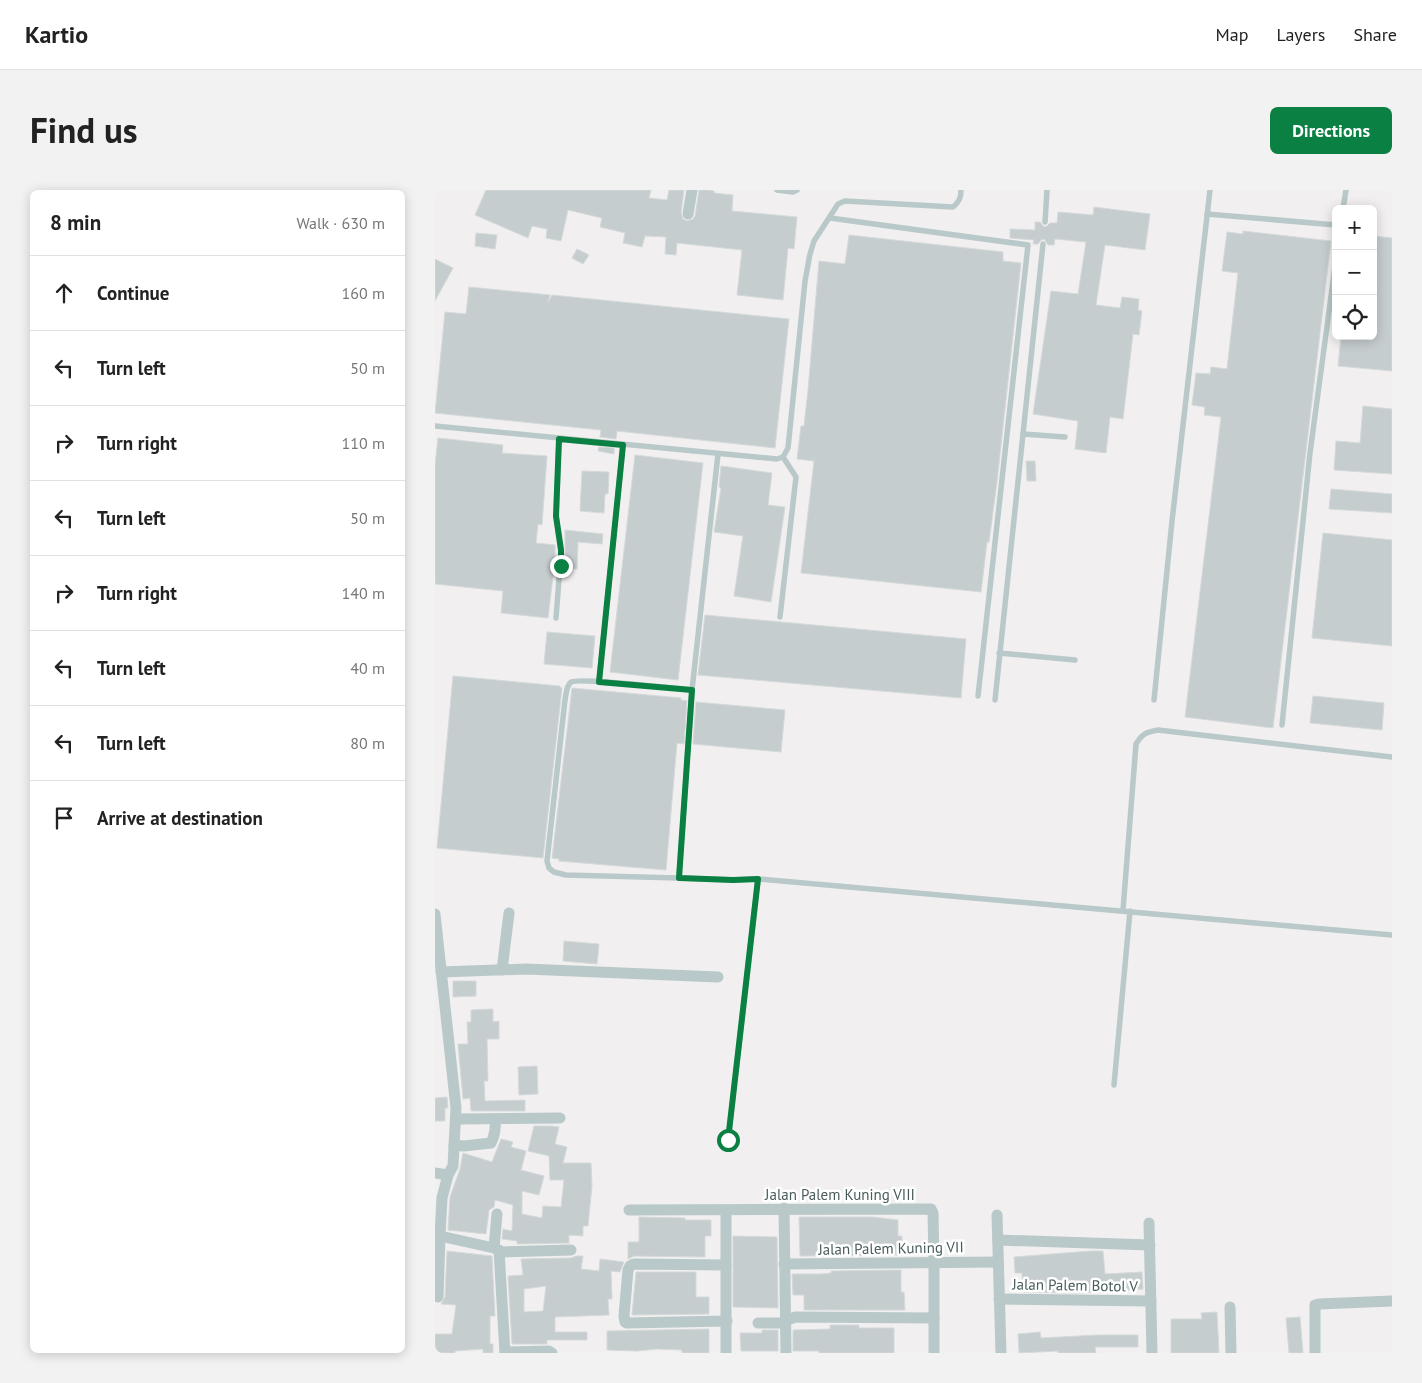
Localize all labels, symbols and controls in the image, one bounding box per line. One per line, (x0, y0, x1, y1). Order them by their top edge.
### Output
text: Kartio (25, 19, 88, 50)
text: Map (1216, 23, 1248, 46)
text: Layers (1276, 23, 1325, 46)
text: Share (1353, 23, 1397, 46)
text: Find us (30, 107, 138, 153)
button: Directions (1270, 107, 1392, 154)
map controls (1332, 205, 1377, 340)
button: + (1332, 205, 1377, 250)
text: 8 min (50, 209, 101, 236)
text: Walk · 630 m (296, 213, 385, 233)
button: − (1332, 250, 1377, 295)
icon: ahead (50, 279, 78, 307)
text: Continue (97, 281, 169, 305)
text: 160 m (342, 283, 385, 303)
button: locate (1332, 295, 1377, 340)
icon: left (50, 354, 78, 382)
text: Turn left (97, 356, 166, 380)
text: 50 m (350, 358, 385, 378)
icon: right (50, 429, 78, 457)
text: Turn right (97, 431, 177, 455)
text: 110 m (342, 433, 385, 453)
icon: left (50, 504, 78, 532)
text: Turn left (97, 506, 166, 530)
text: 50 m (350, 508, 385, 528)
route end (550, 555, 573, 578)
icon: right (50, 579, 78, 607)
text: Turn right (97, 581, 177, 605)
text: 140 m (342, 583, 385, 603)
icon: left (50, 654, 78, 682)
text: Turn left (97, 656, 166, 680)
text: 40 m (350, 658, 385, 678)
icon: left (50, 729, 78, 757)
text: Turn left (97, 731, 166, 755)
text: 80 m (350, 733, 385, 753)
icon: arrive (50, 804, 78, 832)
text: Arrive at destination (97, 806, 263, 830)
route start (717, 1129, 740, 1152)
street label: Jalan Palem Kuning VIII (764, 1185, 915, 1204)
street label: Jalan Palem Kuning VII (817, 1237, 964, 1259)
street label: Jalan Palem Botol V (1011, 1274, 1138, 1296)

